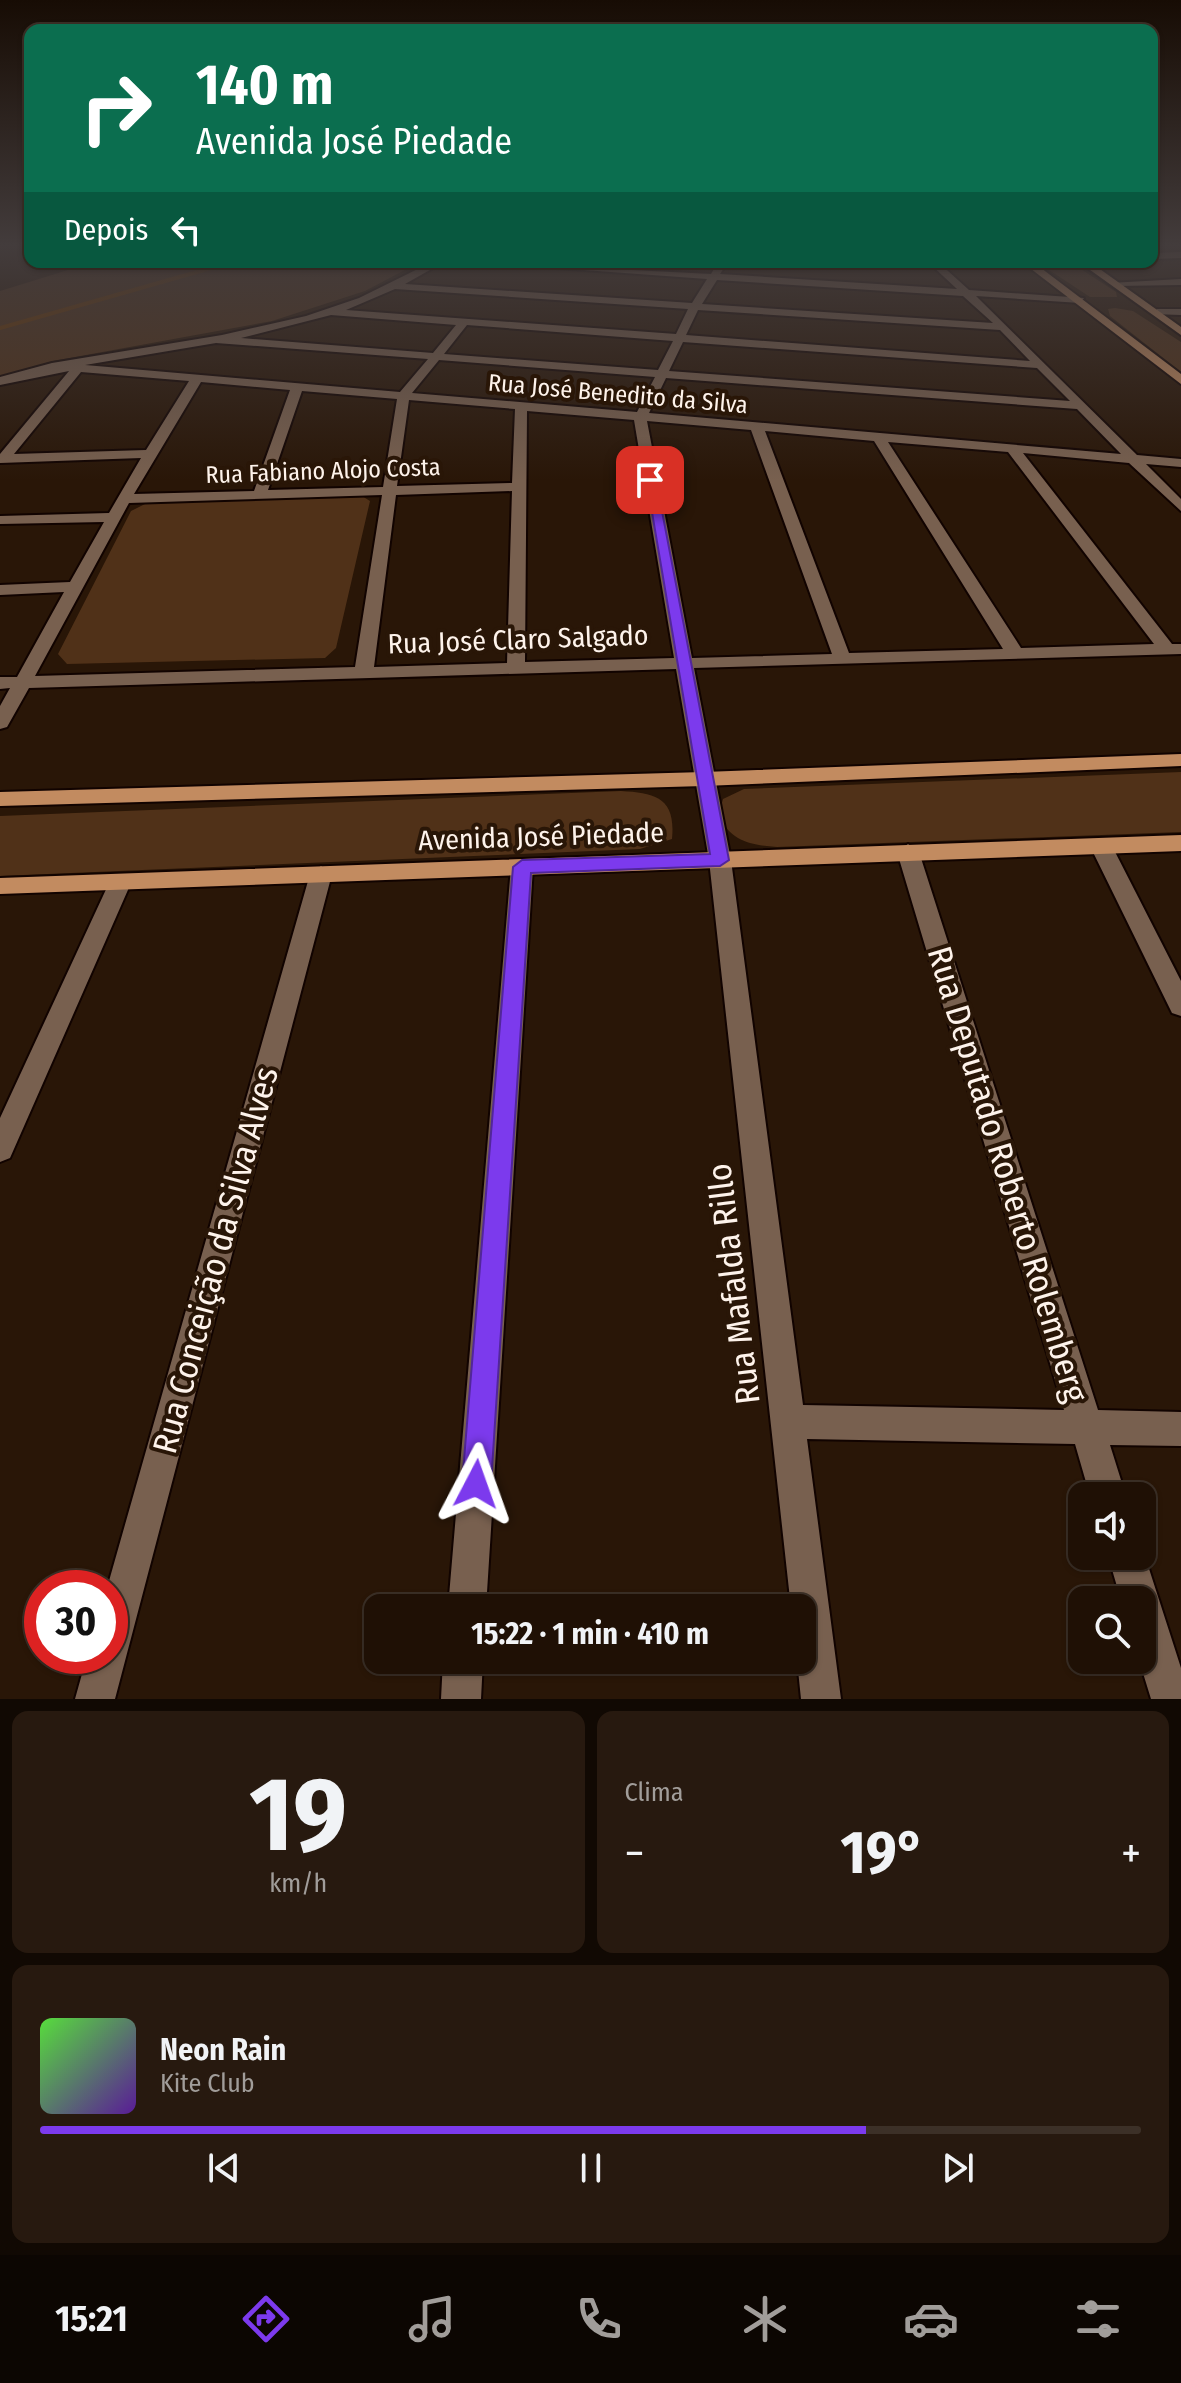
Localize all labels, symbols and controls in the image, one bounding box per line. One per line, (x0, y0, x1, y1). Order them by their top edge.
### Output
text: 140 m (196, 52, 333, 119)
icon: right (64, 56, 168, 160)
text: Avenida José Piedade (196, 120, 512, 164)
icon: left (164, 208, 208, 252)
text: Depois (64, 212, 148, 248)
street label: Rua José Benedito da Silva (487, 369, 749, 419)
pin (616, 446, 684, 514)
street label: Rua Fabiano Alojo Costa (205, 453, 441, 489)
icon: arrive (628, 458, 672, 502)
street label: Rua José Claro Salgado (387, 618, 649, 661)
street label: Avenida José Piedade (418, 816, 664, 857)
street label: Rua Deputado Roberto Rolemberg (919, 941, 1096, 1407)
street label: Rua Conceição da Silva Alves (144, 1062, 287, 1458)
street label: Rua Mafalda Rillo (698, 1161, 769, 1407)
position arrow (434, 1442, 518, 1526)
map controls (1068, 1482, 1156, 1674)
button: sound (1068, 1482, 1156, 1570)
speed limit sign: 30 (24, 1570, 128, 1674)
button: search (1068, 1586, 1156, 1674)
text: 15:22 · 1 min · 410 m (471, 1616, 709, 1652)
text: 19 (249, 1753, 347, 1878)
text: Clima (625, 1777, 684, 1808)
text: 19° (840, 1817, 925, 1889)
text: − (625, 1827, 644, 1880)
text: + (1121, 1827, 1141, 1880)
text: km/h (269, 1868, 327, 1899)
text: Neon Rain (160, 2032, 286, 2068)
text: Kite Club (160, 2068, 255, 2099)
icon: previous (202, 2146, 246, 2190)
icon: pause (569, 2146, 613, 2190)
icon: next (936, 2146, 980, 2190)
icon: directions (238, 2291, 294, 2347)
icon: music (404, 2291, 460, 2347)
icon: phone (571, 2291, 627, 2347)
icon: climate (737, 2291, 793, 2347)
icon: car (903, 2291, 959, 2347)
icon: filters (1070, 2291, 1126, 2347)
text: 15:21 (55, 2297, 128, 2341)

